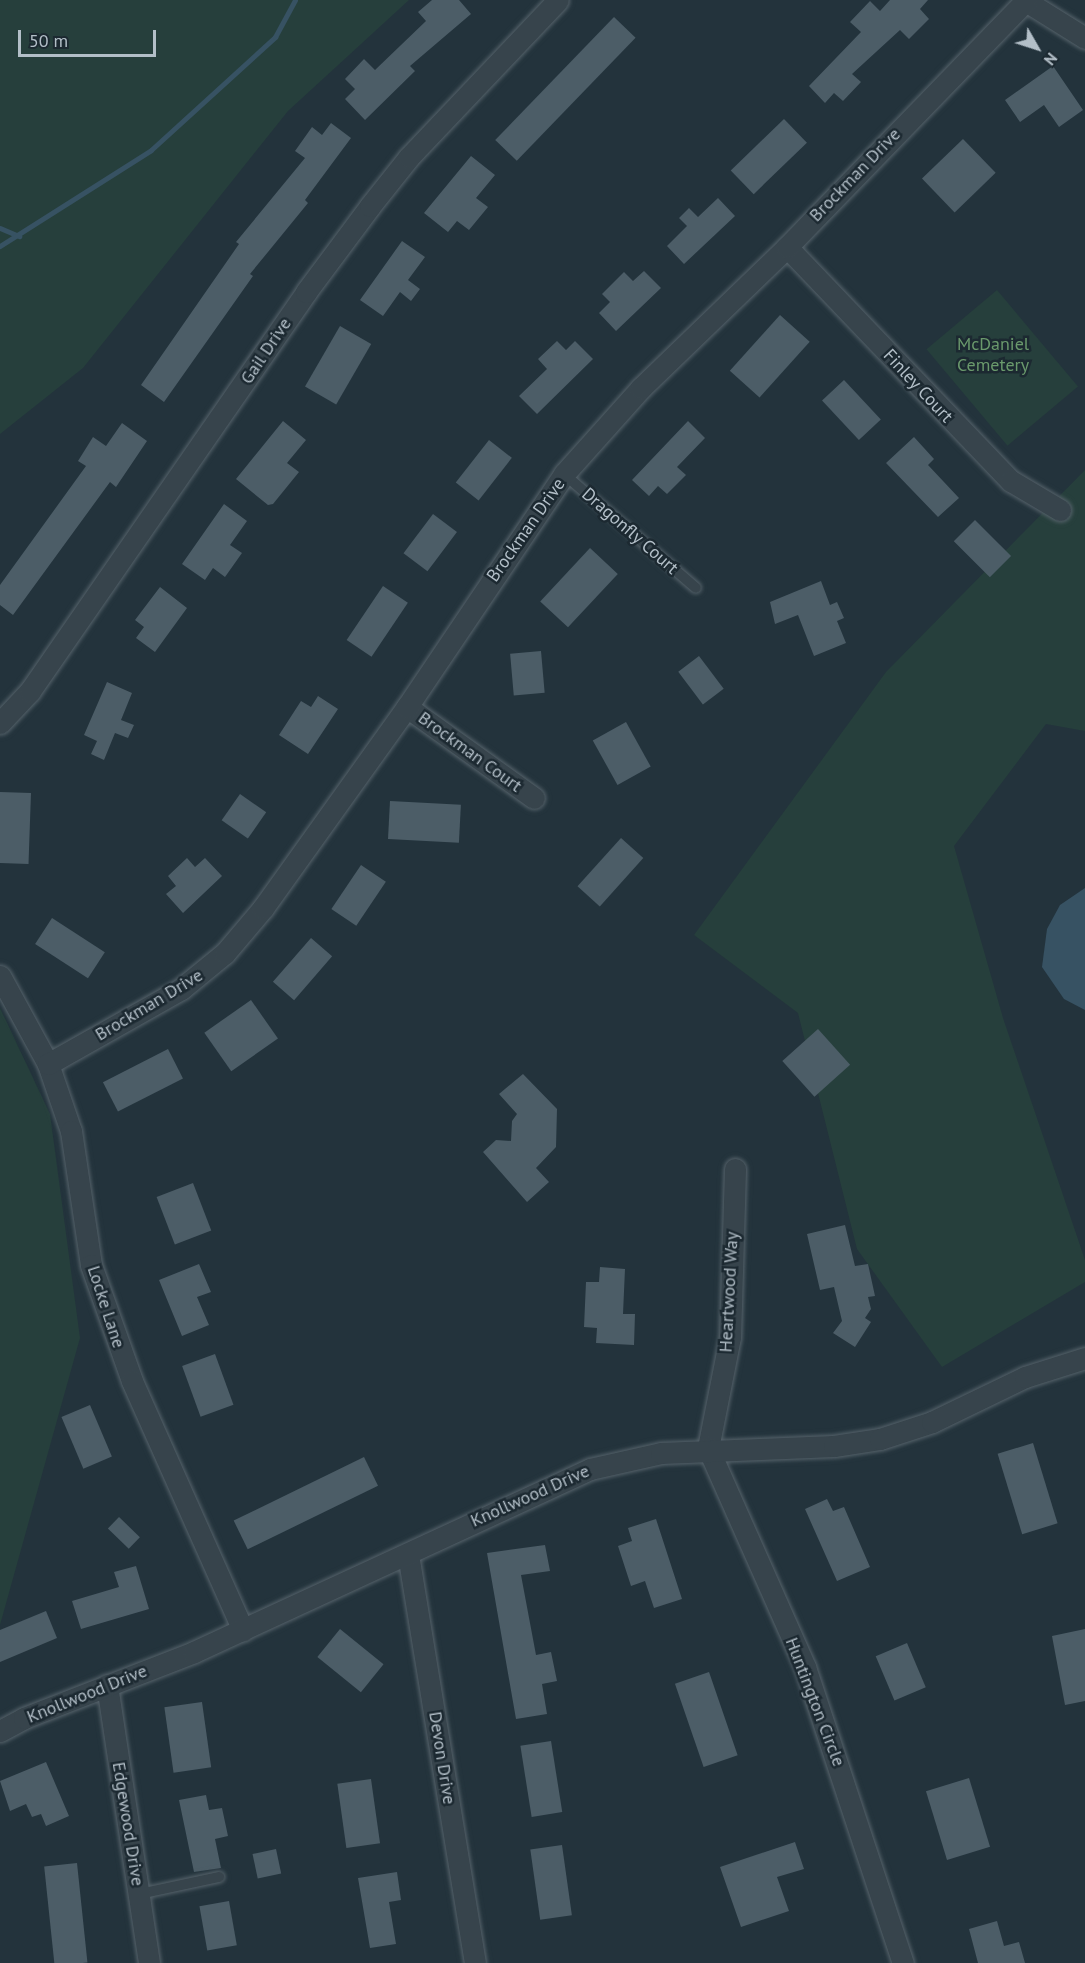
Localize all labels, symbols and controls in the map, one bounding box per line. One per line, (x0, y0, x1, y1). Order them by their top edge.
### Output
scale bar (21, 18, 159, 56)
north arrow (1007, 18, 1067, 78)
text: 50 m (29, 29, 68, 52)
text: N (1040, 49, 1062, 70)
street label: Brockman Drive (805, 124, 905, 226)
street label: Gail Drive (236, 314, 296, 388)
park label: McDaniel Cemetery (957, 334, 1029, 376)
street label: Finley Court (878, 345, 958, 427)
street label: Brockman Drive (482, 474, 570, 586)
street label: Dragonfly Court (577, 483, 683, 579)
street label: Brockman Court (414, 707, 526, 797)
street label: Brockman Drive (91, 964, 207, 1046)
street label: Heartwood Way (715, 1231, 743, 1353)
street label: Locke Lane (83, 1263, 129, 1351)
street label: Knollwood Drive (467, 1460, 593, 1532)
street label: Huntington Circle (781, 1635, 849, 1769)
street label: Knollwood Drive (24, 1660, 150, 1728)
street label: Devon Drive (424, 1710, 460, 1806)
street label: Edgewood Drive (108, 1761, 148, 1887)

